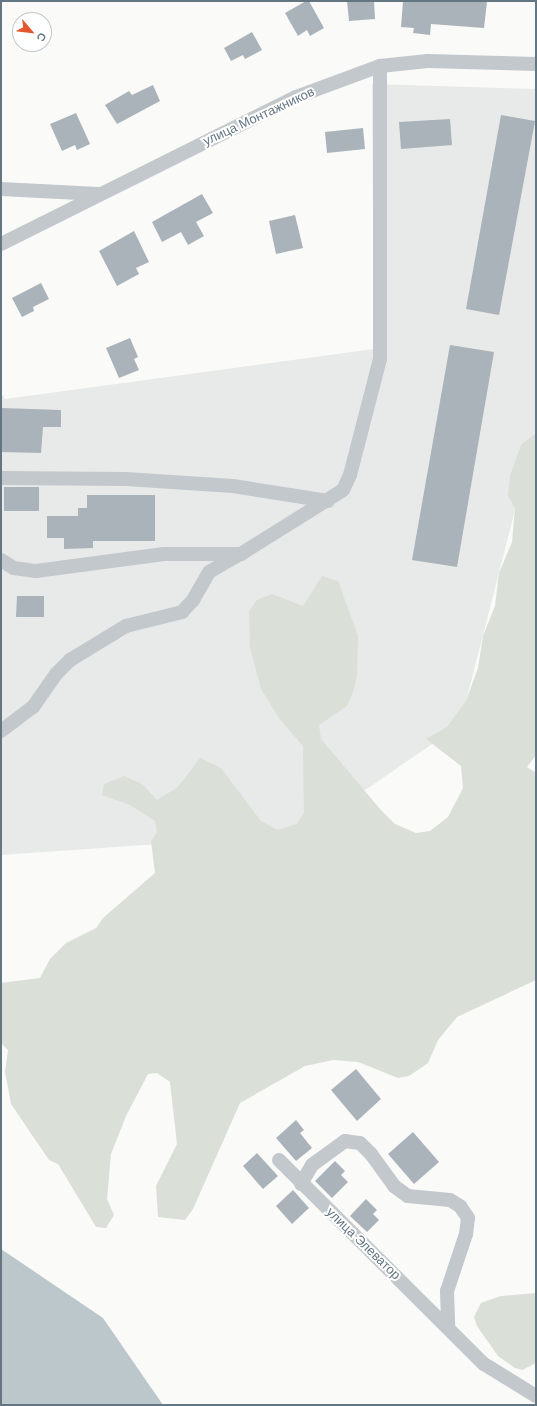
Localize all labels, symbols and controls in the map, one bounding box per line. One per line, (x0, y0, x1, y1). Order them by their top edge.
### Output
north arrow (12, 12, 52, 52)
text: С (35, 31, 49, 43)
street label: улица Монтажников (201, 84, 317, 150)
street label: улица Элеватор (323, 1205, 403, 1283)

